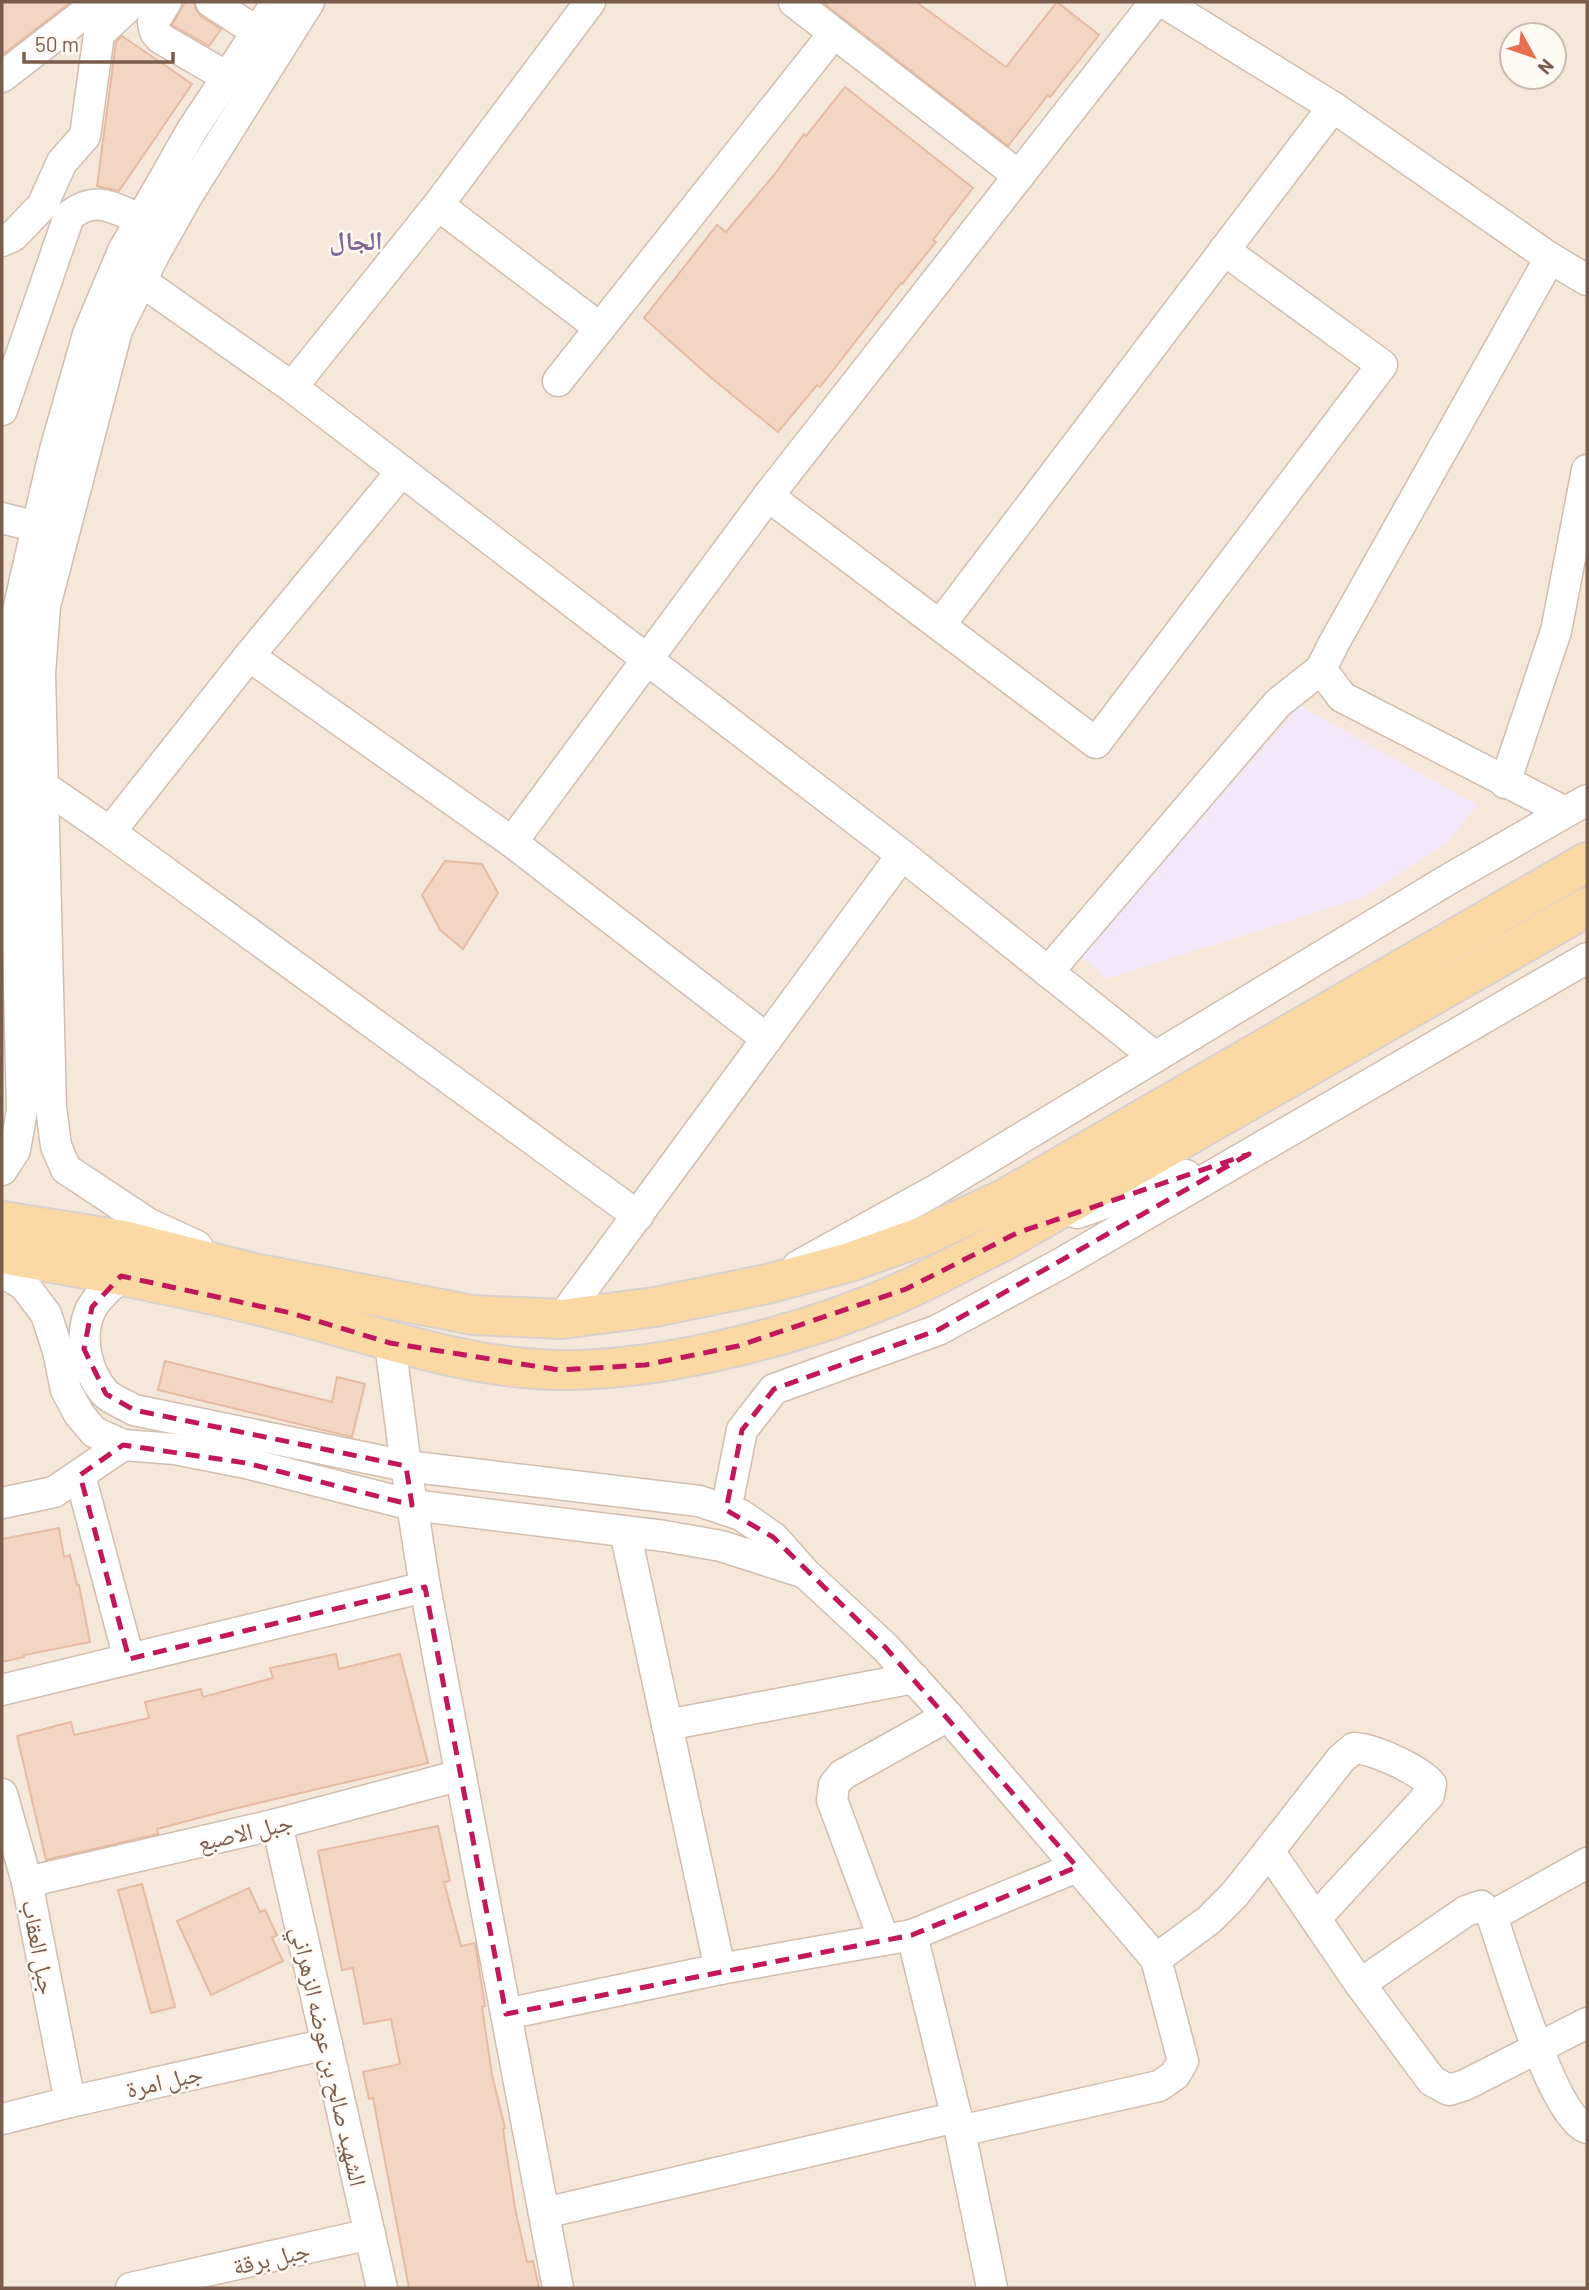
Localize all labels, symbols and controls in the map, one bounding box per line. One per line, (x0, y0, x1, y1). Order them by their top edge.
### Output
scale bar (24, 21, 173, 65)
north arrow (1498, 21, 1568, 91)
text: 50 m (35, 31, 79, 56)
text: N (1534, 55, 1559, 79)
district label: الجال (329, 224, 383, 257)
street label: جبل الاصبع (195, 1806, 296, 1858)
street label: جبل العقاب (16, 1897, 63, 1997)
street label: الشهيد صالح بن عوضه الزهراني (280, 1923, 374, 2190)
street label: جبل امرة (123, 2057, 205, 2104)
street label: جبل برقة (230, 2234, 313, 2281)

